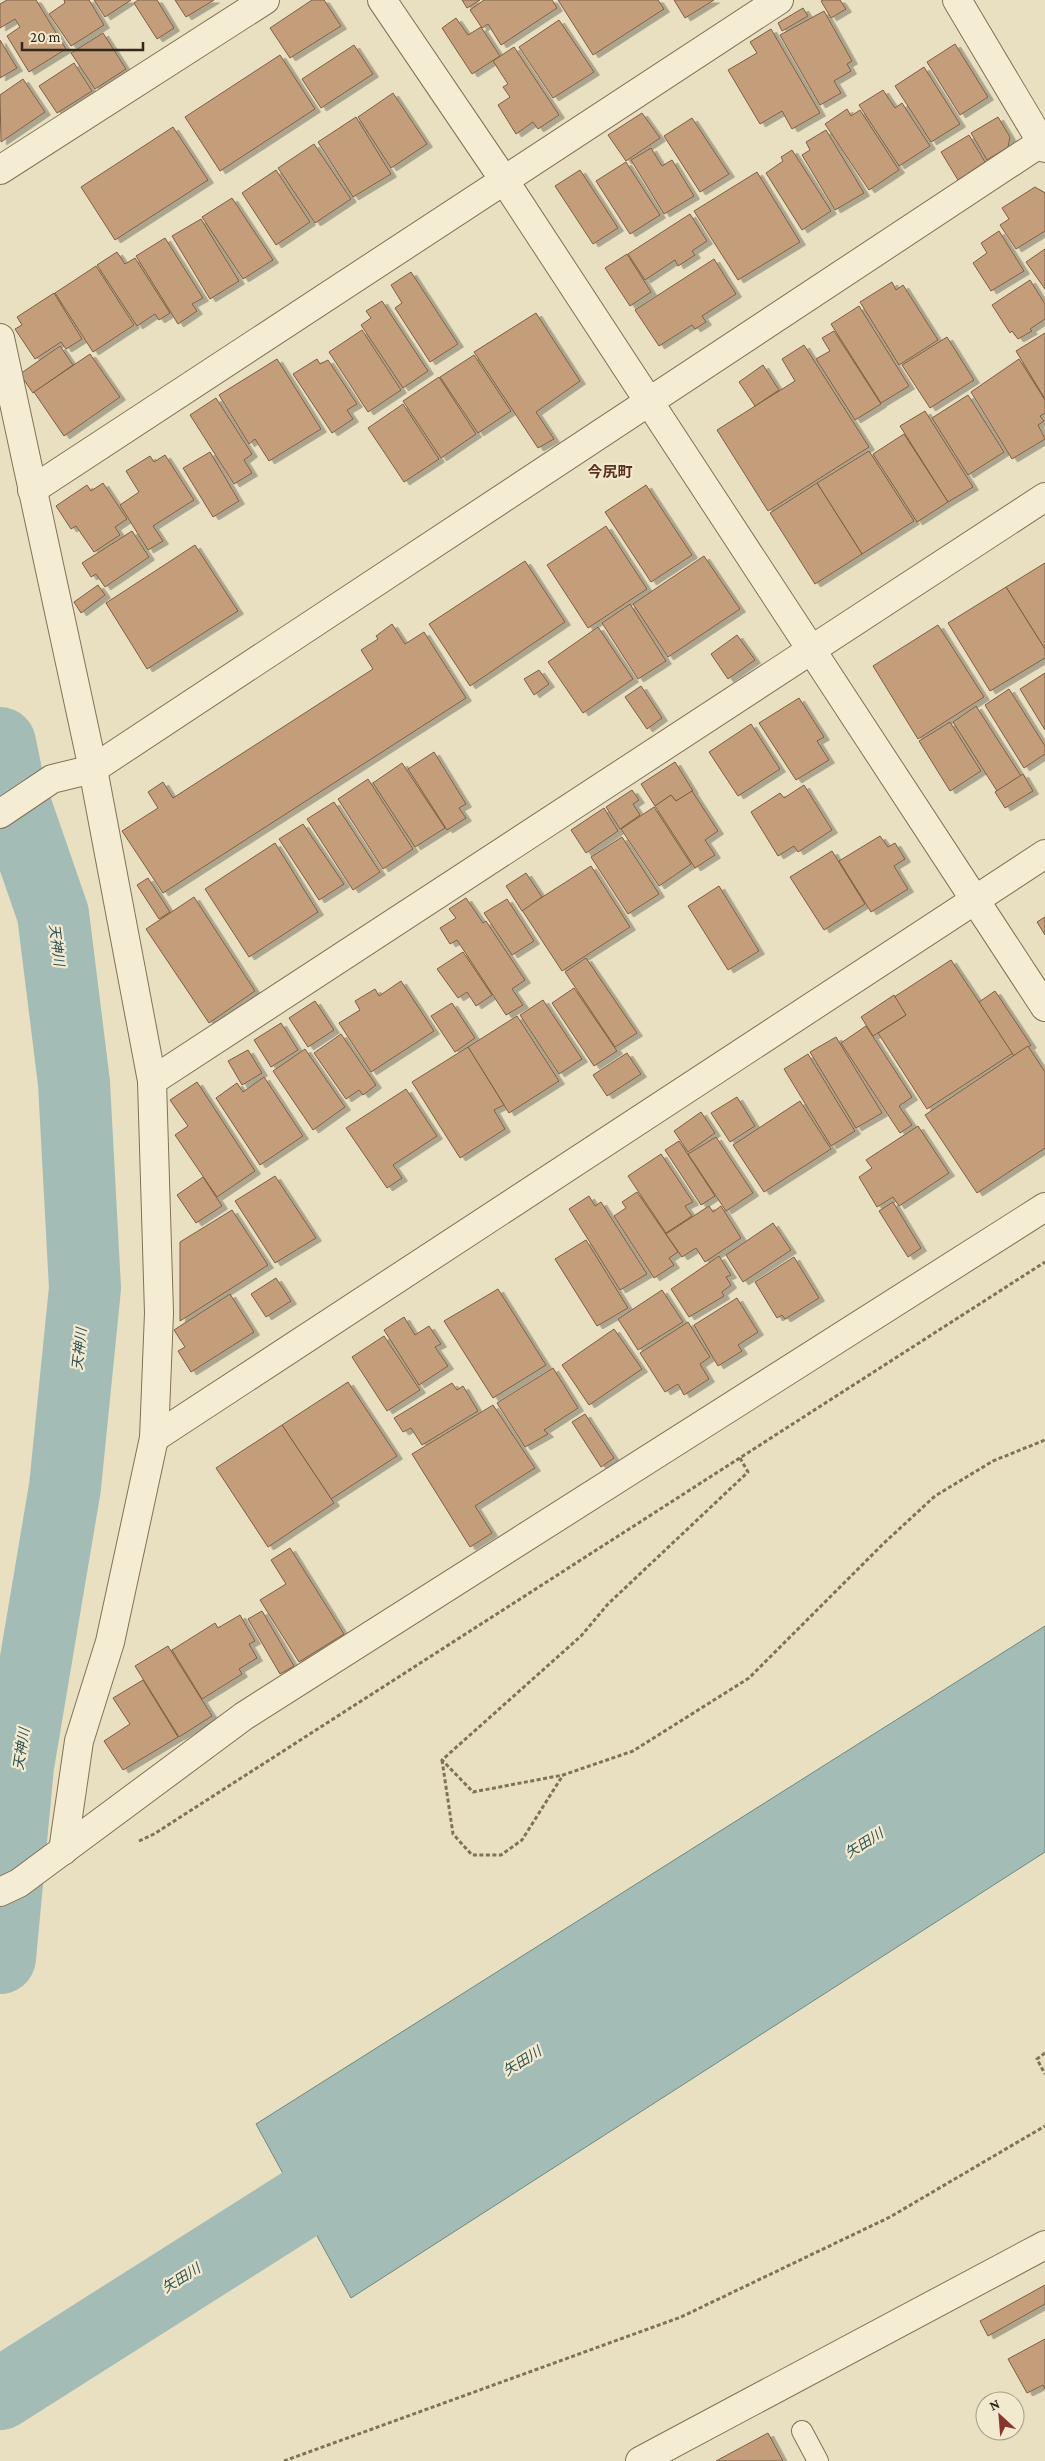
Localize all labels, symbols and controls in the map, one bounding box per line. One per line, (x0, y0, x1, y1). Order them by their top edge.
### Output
scale bar (22, 20, 144, 52)
text: 20 m (30, 29, 61, 45)
district label: 今尻町 (587, 464, 633, 480)
water label: 天神川 (47, 923, 68, 969)
water label: 天神川 (69, 1325, 89, 1371)
water label: 天神川 (10, 1725, 32, 1771)
water label: 矢田川 (842, 1824, 888, 1861)
water label: 矢田川 (500, 2042, 546, 2079)
water label: 矢田川 (159, 2259, 205, 2296)
north arrow (975, 2391, 1025, 2441)
text: N (987, 2395, 1003, 2414)

